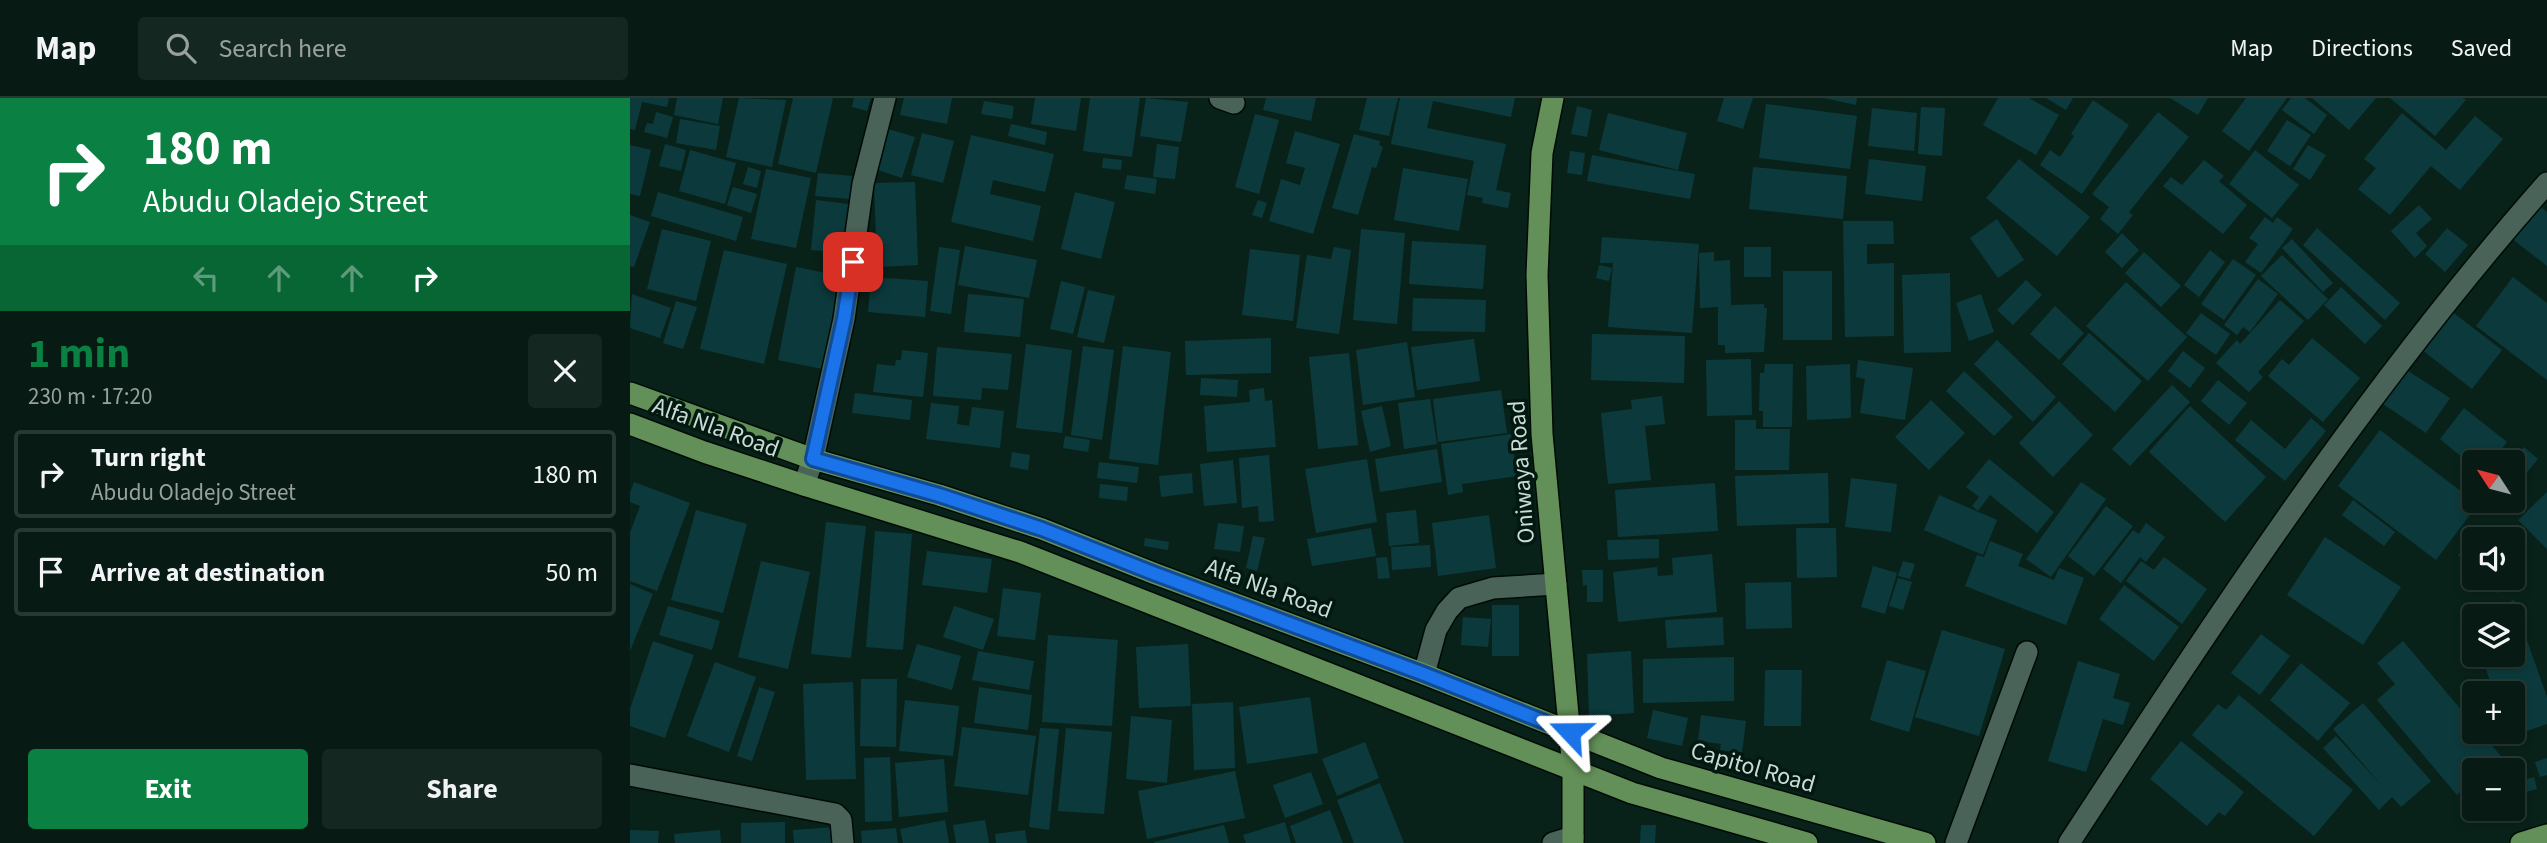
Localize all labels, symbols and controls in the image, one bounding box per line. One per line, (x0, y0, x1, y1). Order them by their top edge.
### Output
search box (138, 17, 628, 80)
text: Map (35, 25, 96, 72)
icon: search (162, 29, 200, 67)
text: Search here (218, 30, 347, 67)
text: Map (2230, 31, 2273, 66)
text: Directions (2311, 31, 2413, 66)
text: Saved (2451, 31, 2512, 66)
text: 180 m (143, 114, 272, 184)
icon: right (28, 126, 119, 217)
text: Abudu Oladejo Street (143, 179, 428, 225)
pin (823, 232, 883, 292)
icon: arrive (834, 243, 872, 281)
icon: left (187, 259, 225, 297)
icon: ahead (260, 259, 298, 297)
icon: ahead (333, 259, 371, 297)
icon: right (406, 259, 444, 297)
text: 1 min (28, 324, 130, 384)
button: close (528, 334, 602, 408)
text: 230 m · 17:20 (28, 380, 152, 413)
street label: Alfa Nla Road (648, 388, 784, 467)
street label: Oniwaya Road (1499, 399, 1544, 545)
text: Turn right (91, 439, 206, 476)
north arrow (2462, 450, 2525, 513)
map controls (2462, 450, 2525, 821)
icon: right (32, 455, 70, 493)
text: 180 m (532, 456, 598, 493)
text: Abudu Oladejo Street (91, 476, 296, 509)
button: sound (2462, 527, 2525, 590)
street label: Alfa Nla Road (1201, 549, 1337, 628)
icon: arrive (32, 553, 70, 591)
text: Arrive at destination (91, 554, 325, 591)
text: 50 m (545, 554, 598, 591)
button: layers (2462, 604, 2525, 667)
button: + (2462, 681, 2525, 744)
position arrow (1533, 695, 1607, 769)
street label: Capitol Road (1686, 733, 1819, 802)
button: Exit (28, 749, 308, 829)
button: Share (322, 749, 602, 829)
button: − (2462, 758, 2525, 821)

